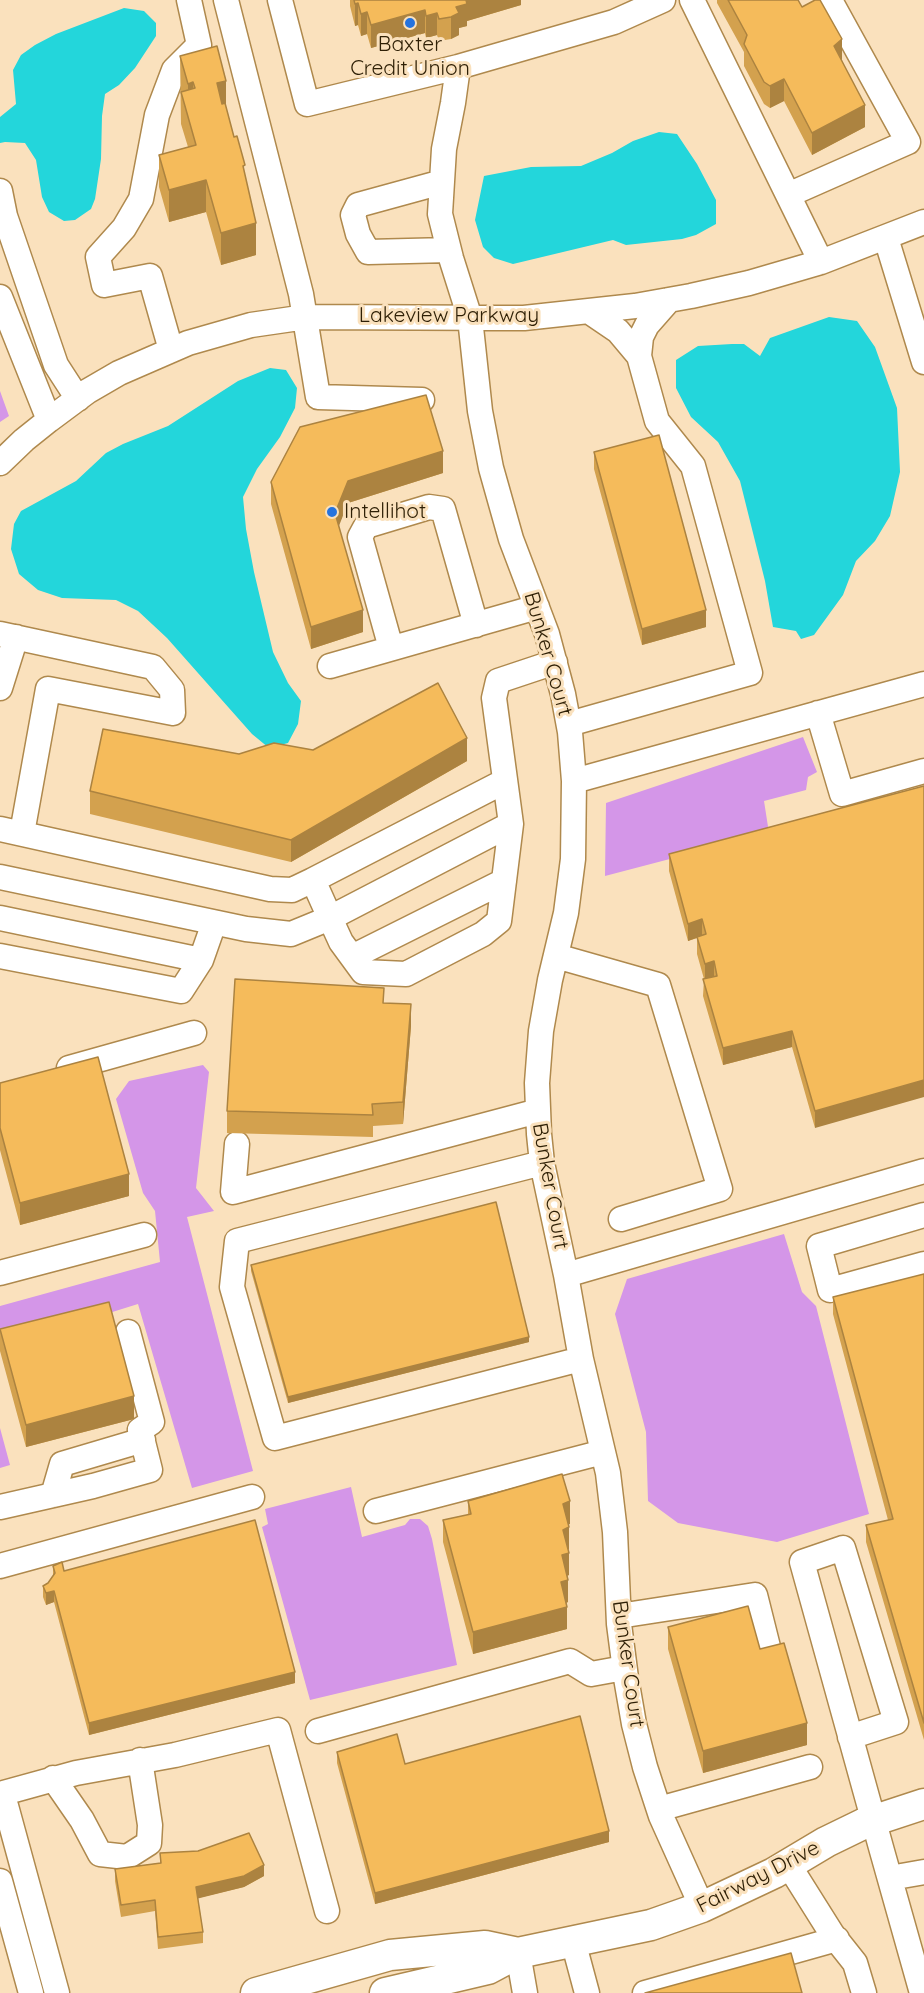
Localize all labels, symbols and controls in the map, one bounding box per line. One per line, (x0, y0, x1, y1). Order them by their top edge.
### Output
marker: Baxter Credit Union (403, 16, 417, 30)
place label: Baxter Credit Union (350, 32, 470, 82)
street label: Lakeview Parkway (359, 303, 539, 329)
place label: Intellihot (344, 499, 426, 525)
marker: Intellihot (325, 505, 339, 519)
street label: Bunker Court (518, 589, 578, 719)
street label: Bunker Court (526, 1121, 574, 1251)
street label: Bunker Court (607, 1599, 649, 1729)
street label: Fairway Drive (692, 1835, 824, 1919)

